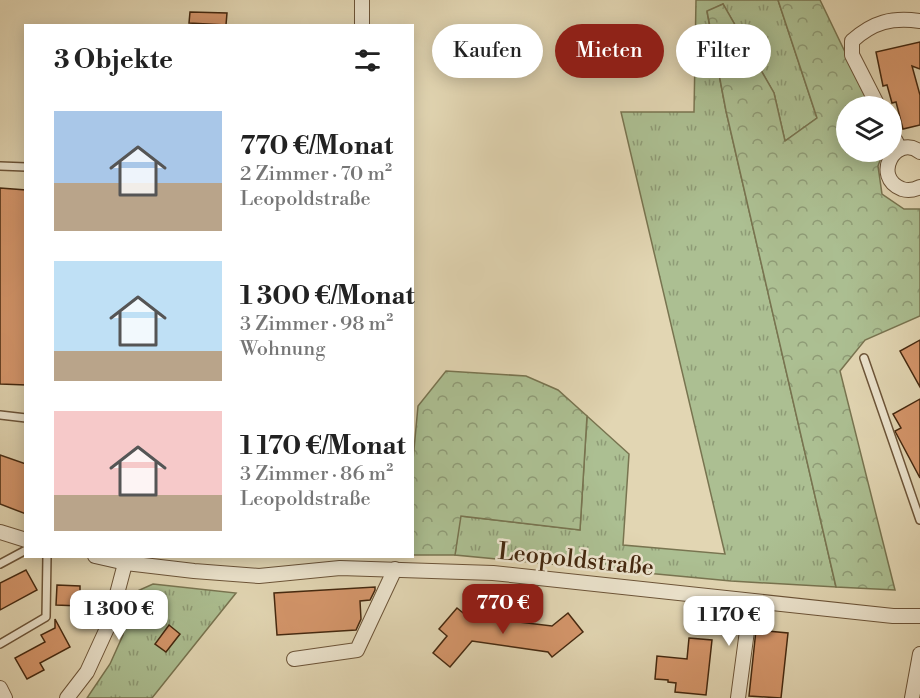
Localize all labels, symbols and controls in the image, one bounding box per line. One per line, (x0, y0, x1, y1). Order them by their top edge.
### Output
chip: Kaufen (432, 24, 543, 78)
chip: Mieten (555, 24, 664, 78)
chip: Filter (676, 24, 771, 78)
text: 3 Objekte (54, 44, 173, 76)
icon: filters (351, 44, 384, 77)
map controls (836, 96, 902, 162)
button: layers (836, 96, 902, 162)
text: 770 €/Monat (240, 130, 393, 162)
icon: home (102, 135, 174, 207)
text: 2 Zimmer · 70 m² (240, 162, 392, 187)
text: Leopoldstraße (240, 187, 371, 212)
text: 1 300 €/Monat (240, 280, 415, 312)
icon: home (102, 285, 174, 357)
text: 3 Zimmer · 98 m² (240, 312, 393, 337)
text: Wohnung (240, 337, 326, 362)
text: 1 170 €/Monat (240, 430, 406, 462)
icon: home (102, 435, 174, 507)
text: 3 Zimmer · 86 m² (240, 462, 393, 487)
text: Leopoldstraße (240, 487, 371, 512)
street label: Leopoldstraße (496, 537, 655, 583)
pin: 770 € (461, 584, 545, 635)
pin: 1 300 € (64, 590, 174, 641)
text: 770 € (476, 591, 530, 616)
pin: 1 170 € (674, 596, 784, 647)
text: 1 300 € (84, 597, 154, 622)
text: 1 170 € (697, 603, 761, 628)

